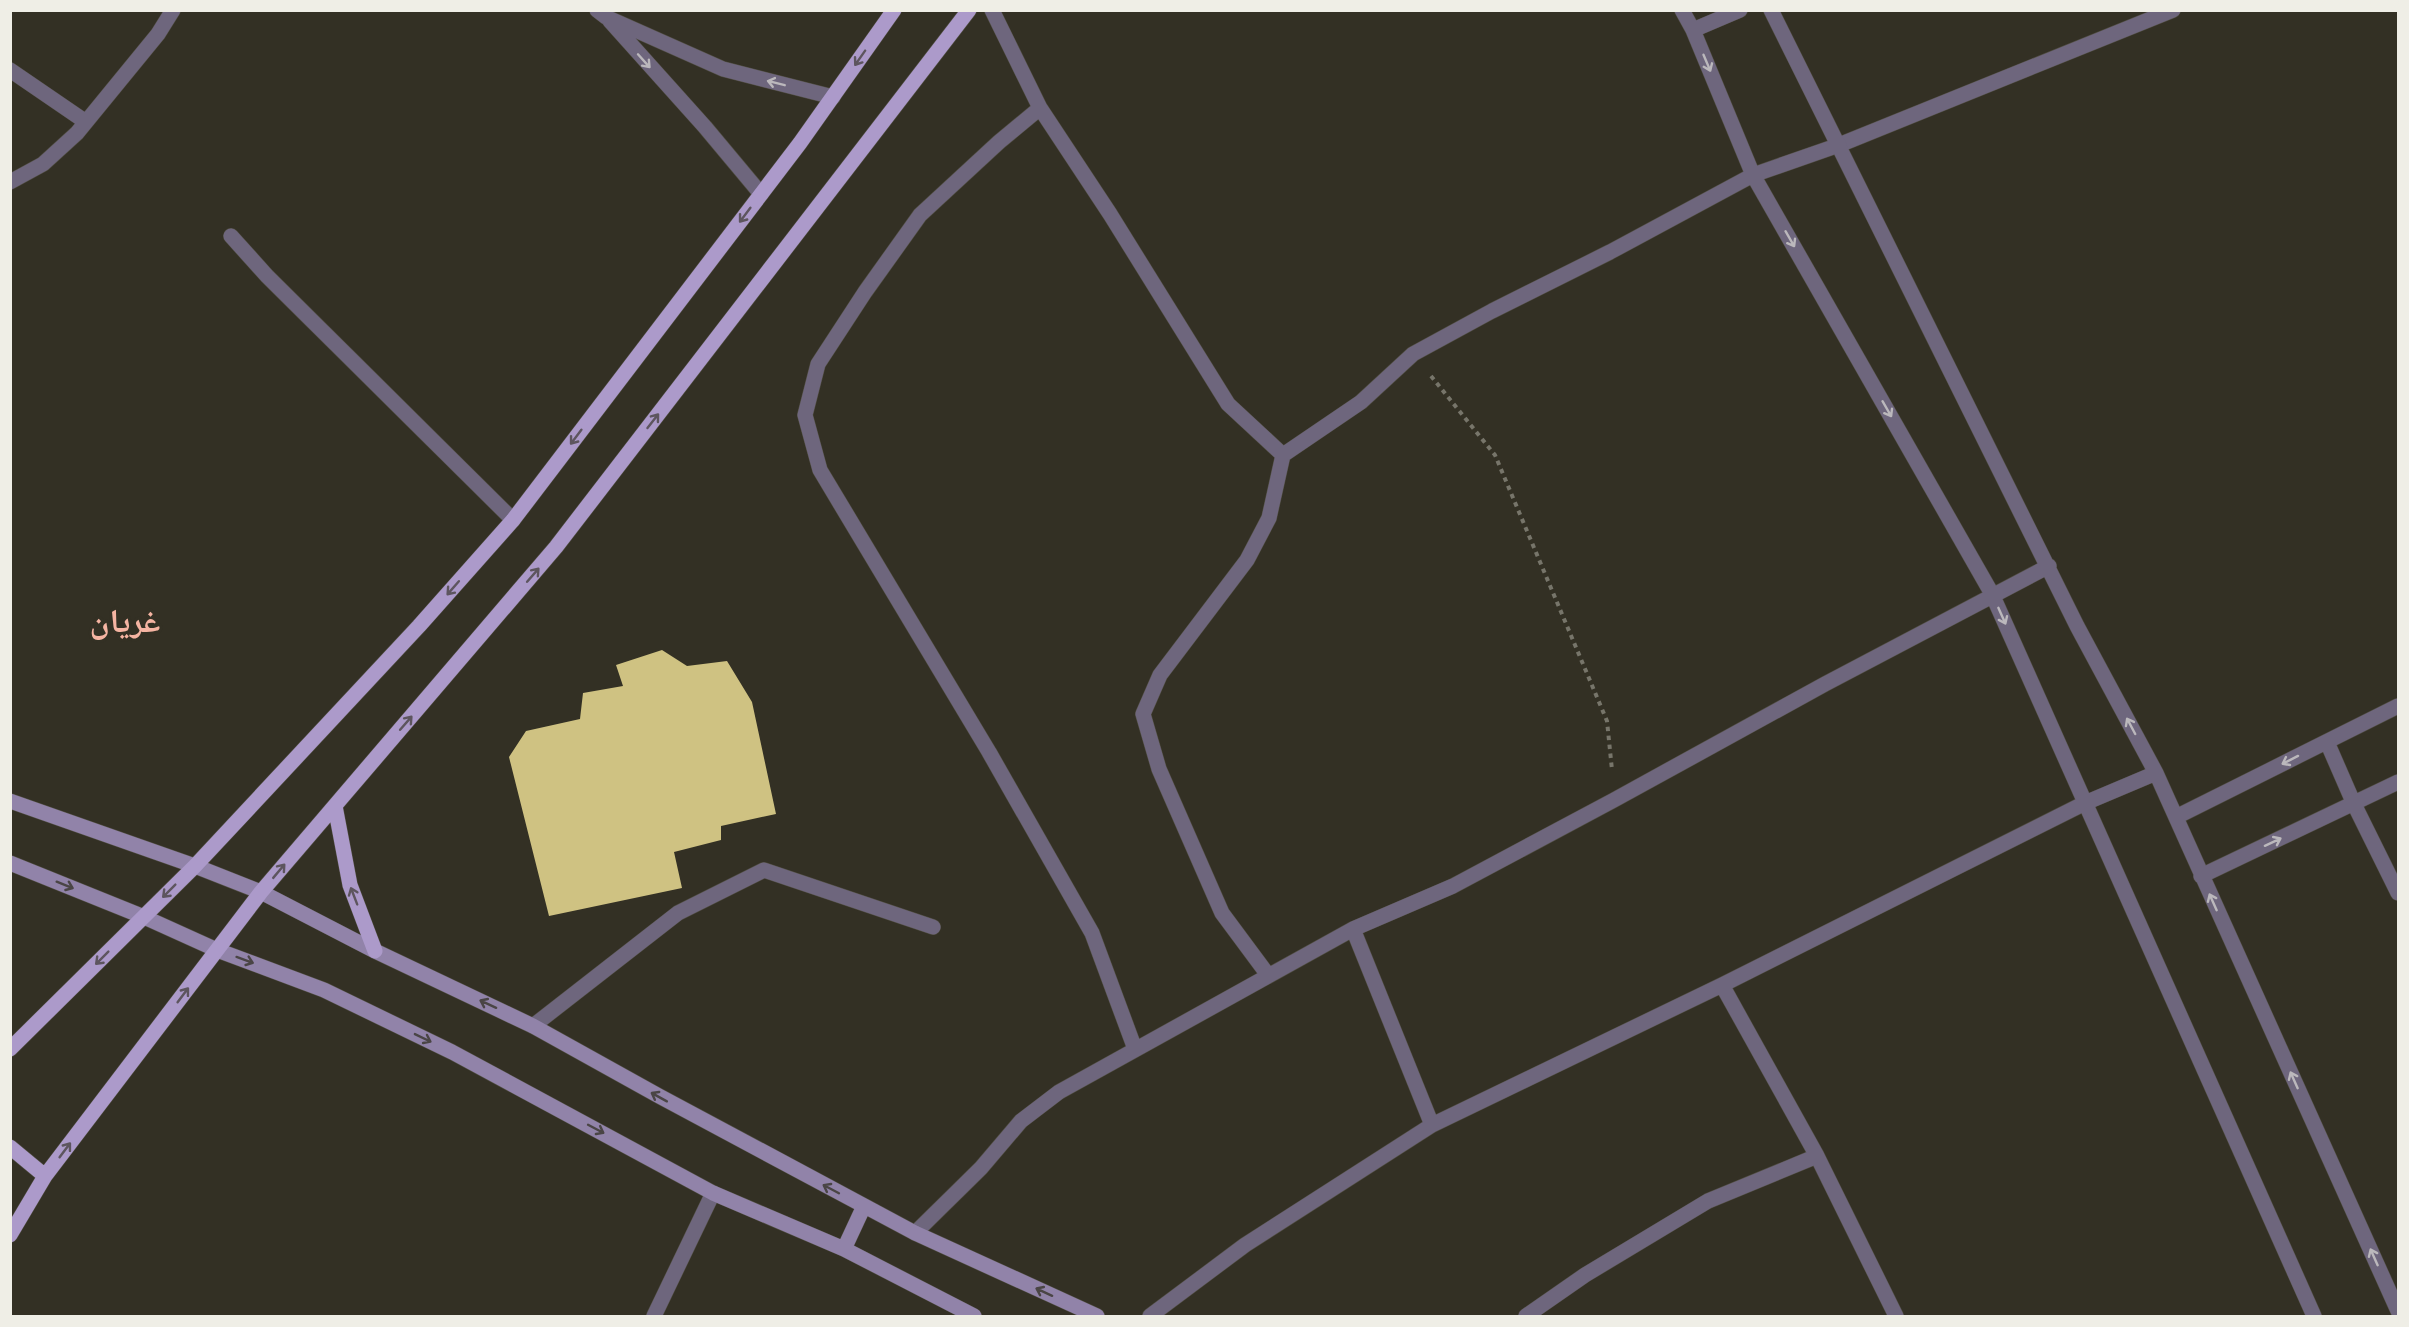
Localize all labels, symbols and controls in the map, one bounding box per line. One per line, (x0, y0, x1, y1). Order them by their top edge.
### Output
one-way arrow (854, 50, 866, 66)
one-way arrow (637, 53, 651, 68)
one-way arrow (1702, 54, 1713, 72)
one-way arrow (767, 76, 786, 88)
one-way arrow (739, 207, 751, 223)
one-way arrow (1784, 230, 1796, 247)
one-way arrow (1881, 400, 1893, 417)
one-way arrow (647, 414, 659, 430)
one-way arrow (570, 429, 582, 445)
one-way arrow (526, 567, 539, 583)
one-way arrow (446, 580, 460, 595)
district label: غريان (90, 597, 160, 642)
one-way arrow (1997, 606, 2008, 624)
one-way arrow (399, 716, 413, 731)
one-way arrow (2125, 717, 2136, 735)
one-way arrow (2281, 755, 2299, 767)
one-way arrow (2264, 836, 2282, 848)
one-way arrow (272, 864, 286, 879)
one-way arrow (55, 880, 74, 891)
one-way arrow (162, 884, 177, 899)
one-way arrow (348, 887, 359, 906)
one-way arrow (2207, 894, 2219, 912)
one-way arrow (95, 950, 110, 965)
one-way arrow (235, 956, 253, 967)
one-way arrow (177, 988, 189, 1004)
one-way arrow (479, 998, 497, 1010)
one-way arrow (414, 1033, 432, 1044)
one-way arrow (2287, 1071, 2299, 1089)
one-way arrow (651, 1091, 668, 1103)
one-way arrow (586, 1124, 604, 1135)
one-way arrow (58, 1143, 71, 1159)
one-way arrow (823, 1183, 840, 1195)
one-way arrow (2368, 1249, 2380, 1267)
one-way arrow (1036, 1286, 1054, 1298)

